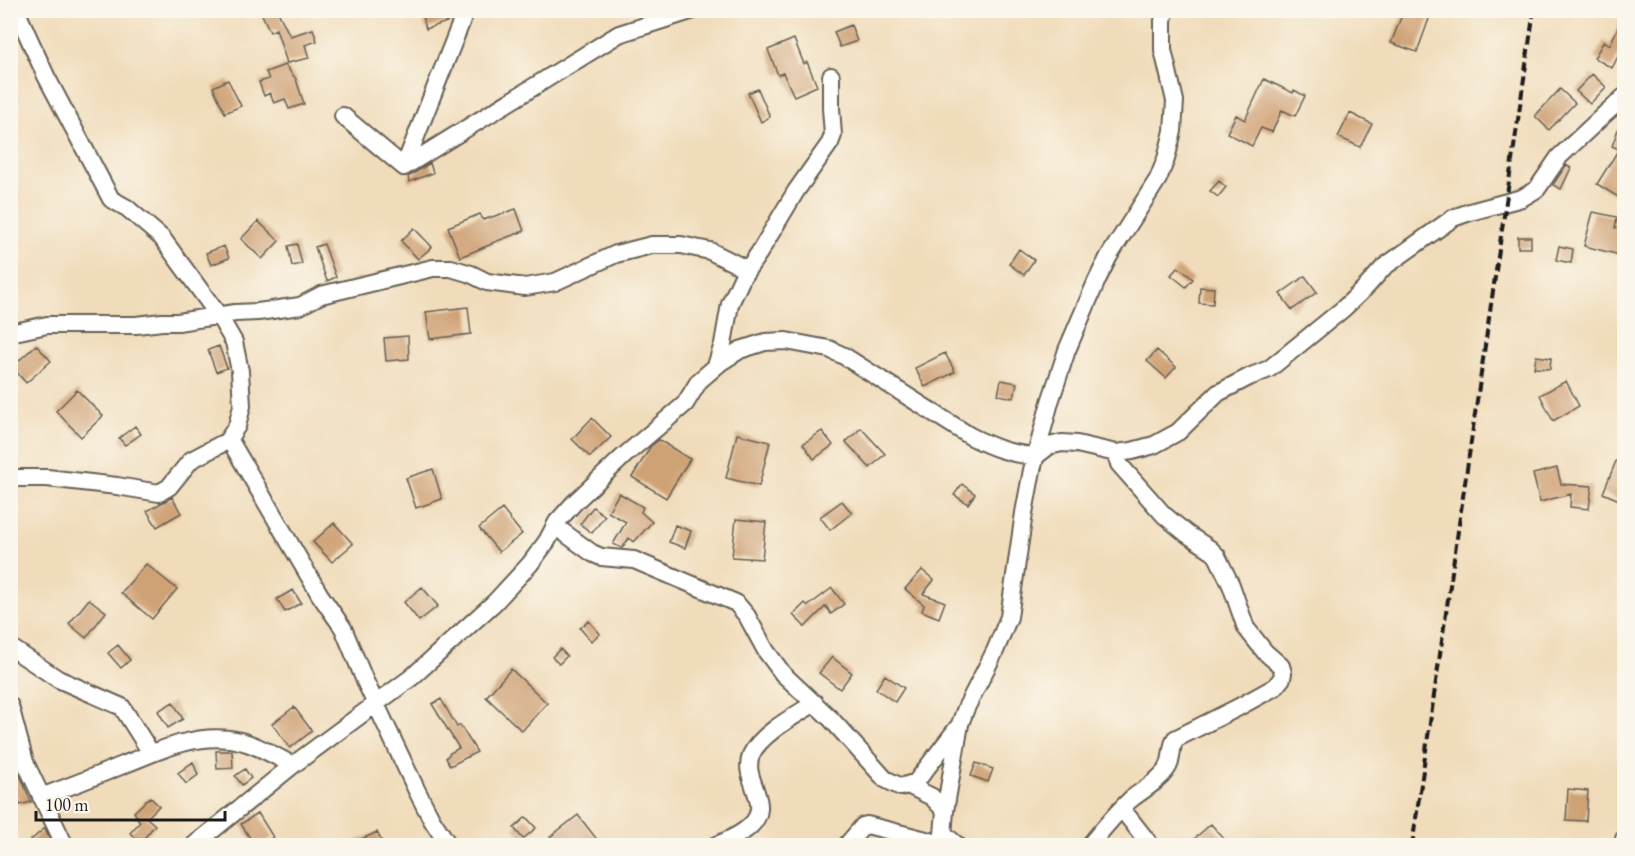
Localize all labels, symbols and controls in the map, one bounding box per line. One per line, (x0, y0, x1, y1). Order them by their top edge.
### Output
scale bar (36, 784, 225, 822)
text: 100 m (45, 793, 89, 816)

